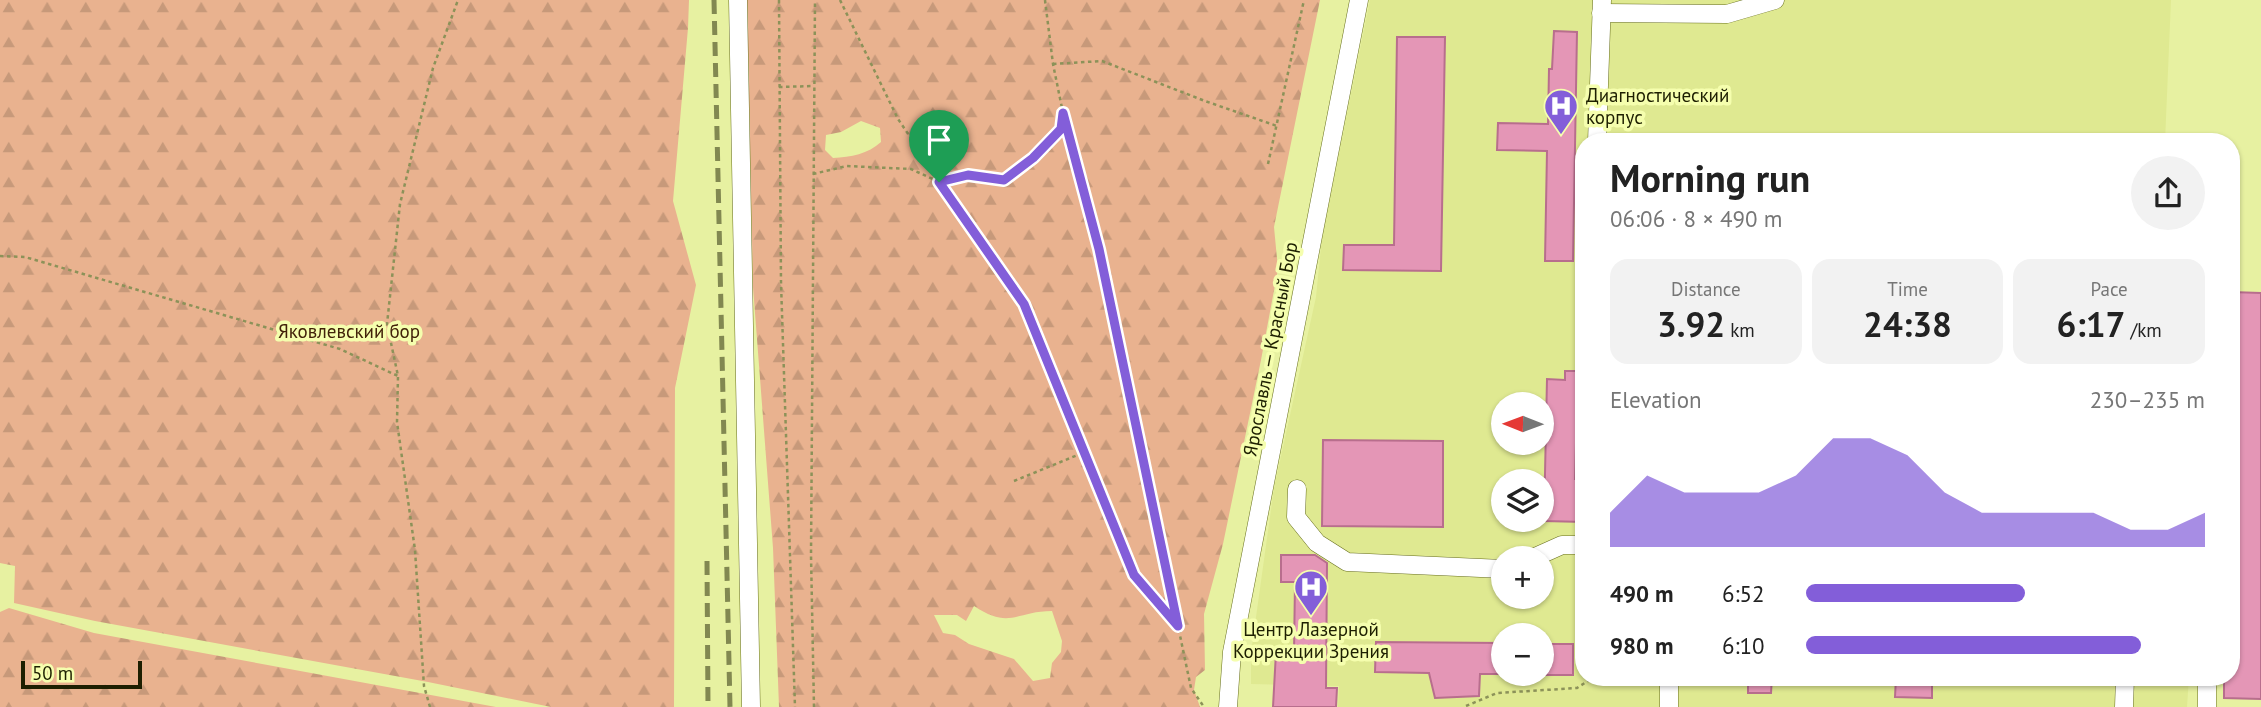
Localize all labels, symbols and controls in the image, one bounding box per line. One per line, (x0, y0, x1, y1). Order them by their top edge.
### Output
place label: Диагностический корпус (1586, 83, 1729, 129)
hospital icon: Диагностический корпус (1542, 87, 1580, 136)
pin (909, 110, 969, 182)
icon: arrive (920, 121, 958, 159)
text: Morning run (1610, 153, 1810, 202)
button: share (2131, 156, 2205, 230)
text: 06:06 · 8 × 490 m (1610, 204, 1782, 233)
street label: Ярославль — Красный Бор (1237, 240, 1303, 458)
text: Distance (1671, 277, 1741, 301)
text: Time (1887, 277, 1928, 301)
text: Pace (2091, 277, 2128, 301)
text: 3.92 (1657, 301, 1725, 347)
text: 24:38 (1863, 301, 1952, 347)
text: 6:17 (2057, 301, 2125, 347)
text: km (1725, 318, 1755, 342)
text: /km (2125, 318, 2162, 342)
park label: Яковлевский бор (278, 319, 420, 343)
text: Elevation (1610, 385, 1702, 414)
text: 230–235 m (2090, 385, 2205, 414)
north arrow (1491, 392, 1554, 455)
map controls (1491, 392, 1554, 686)
button: layers (1491, 469, 1554, 532)
button: + (1491, 546, 1554, 609)
hospital icon: Центр Лазерной Коррекции Зрения (1292, 568, 1330, 617)
text: 490 m (1610, 579, 1673, 608)
text: 6:52 (1722, 579, 1765, 608)
place label: Центр Лазерной Коррекции Зрения (1233, 617, 1389, 663)
button: − (1491, 623, 1554, 686)
text: 980 m (1610, 631, 1673, 660)
text: 6:10 (1722, 631, 1765, 660)
scale bar (21, 658, 142, 690)
text: 50 m (32, 661, 73, 685)

